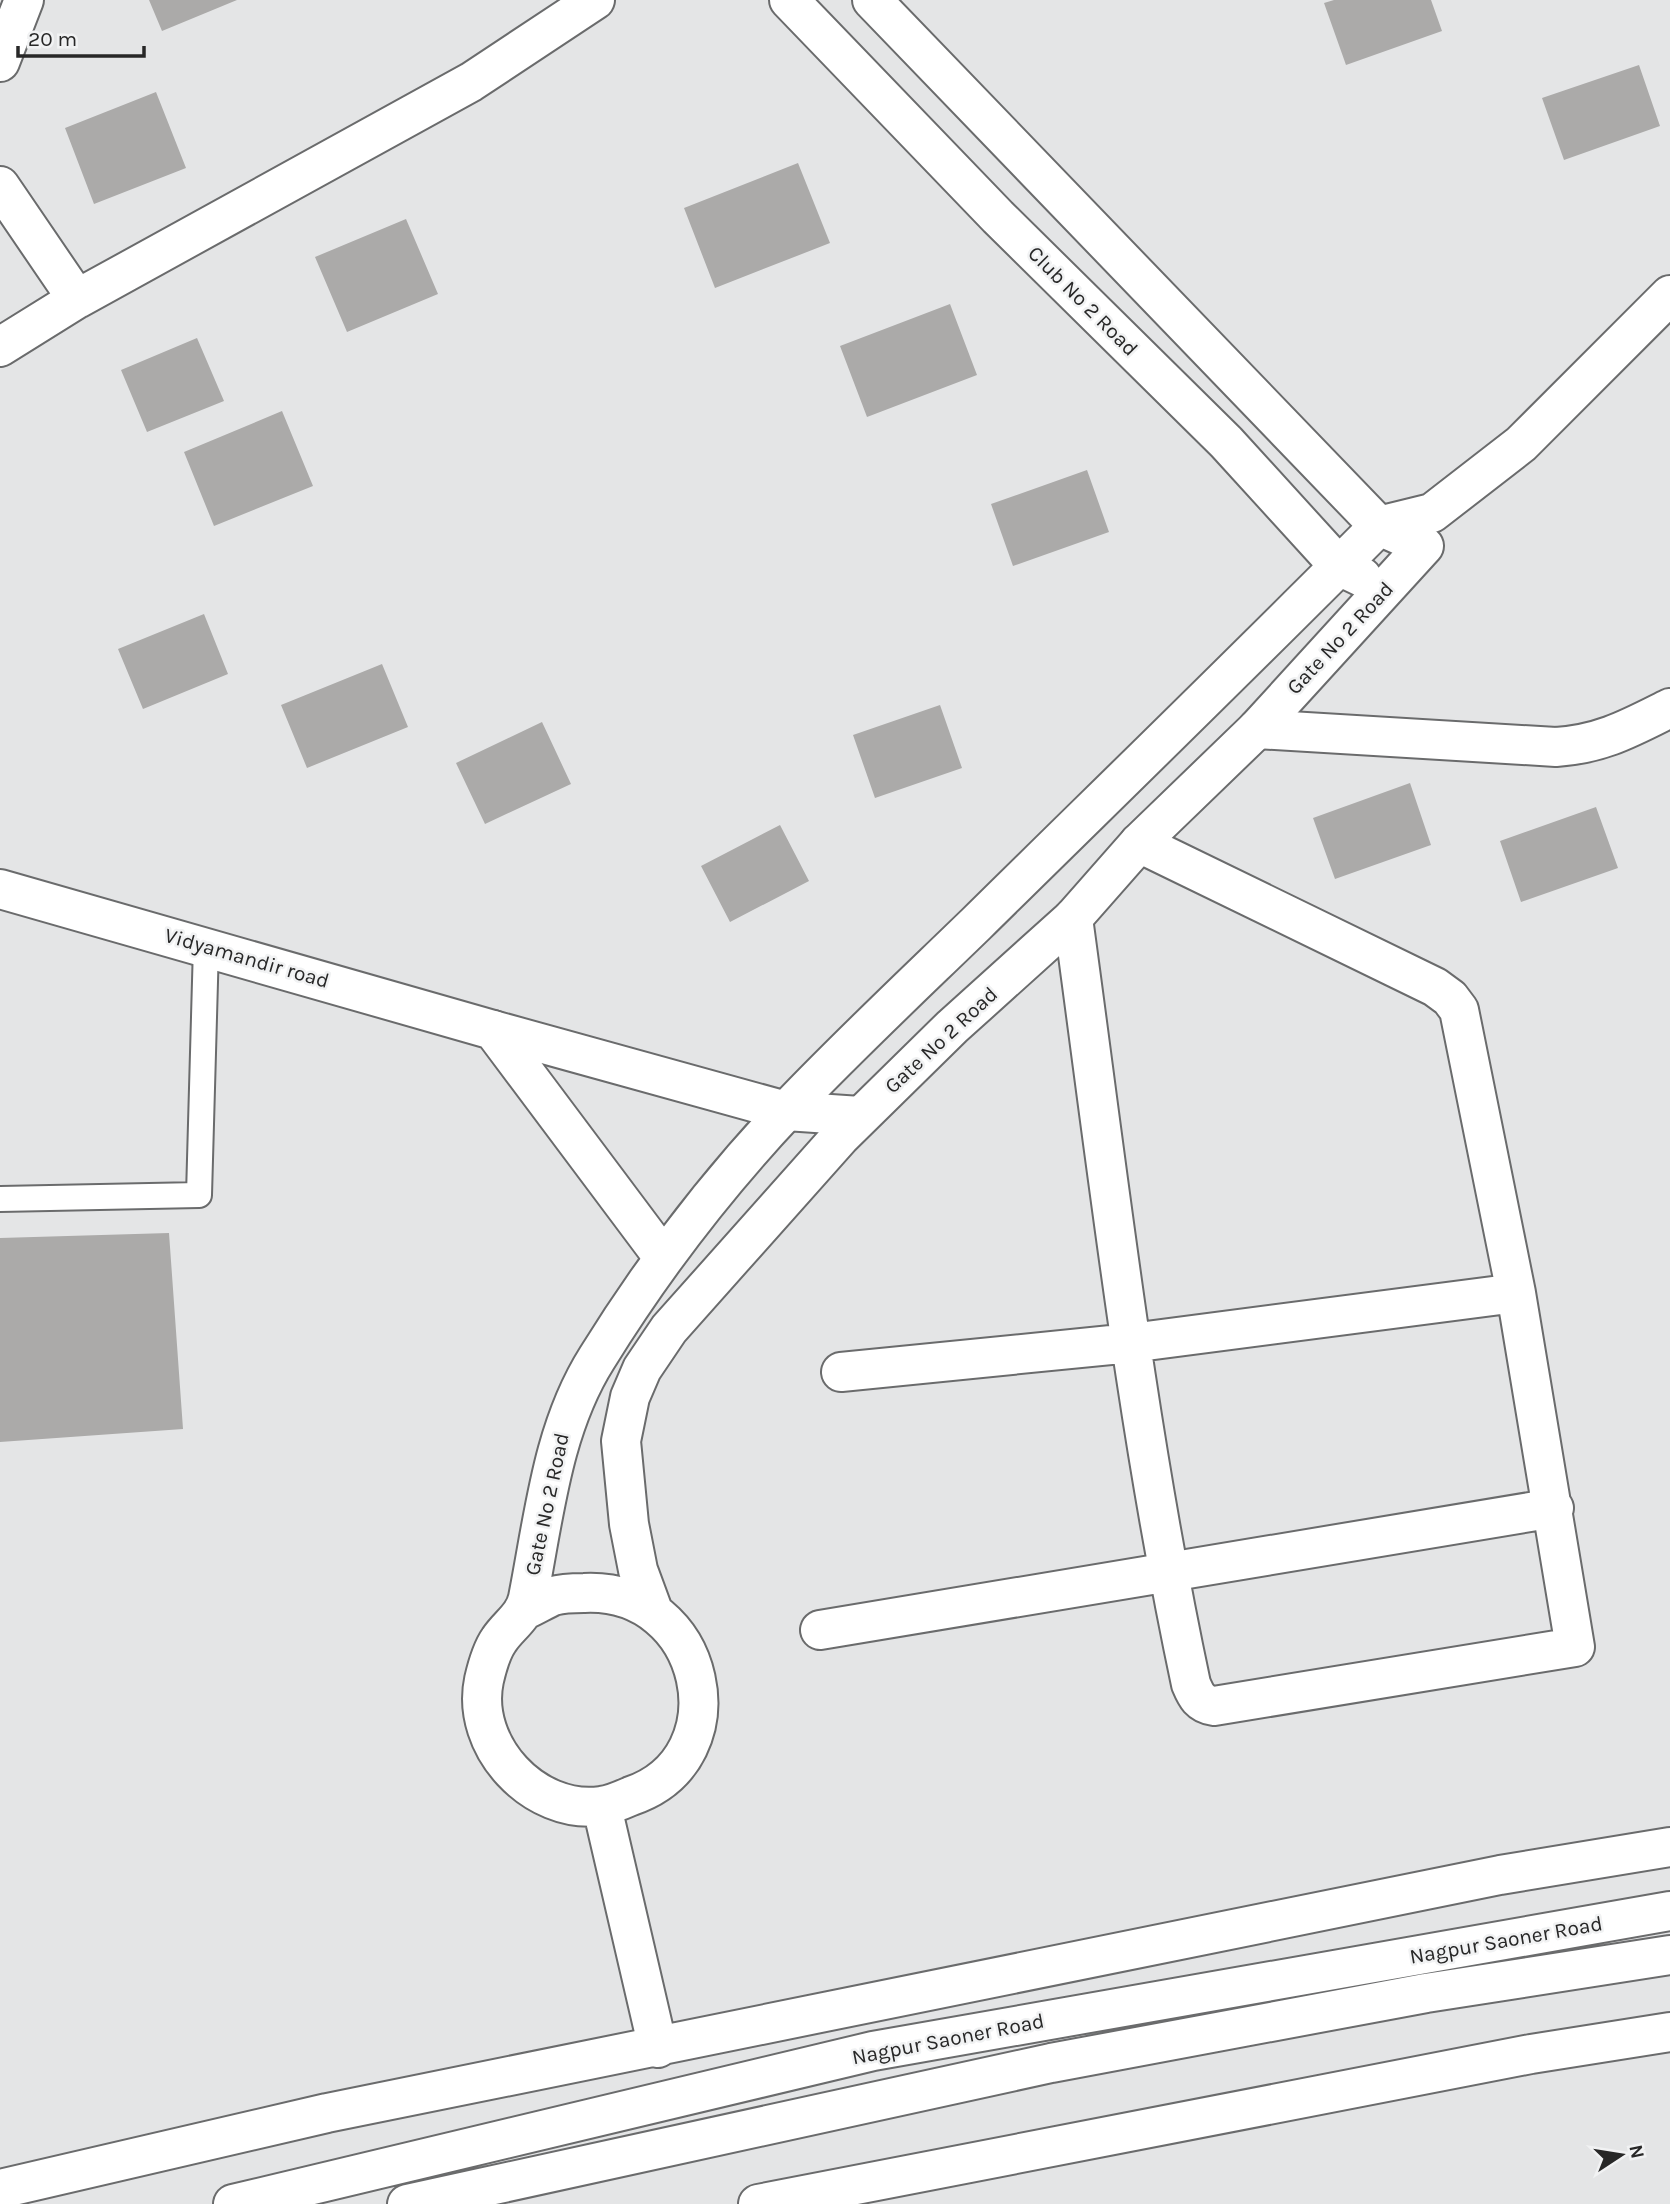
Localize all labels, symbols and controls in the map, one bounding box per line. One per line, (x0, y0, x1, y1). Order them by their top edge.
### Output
scale bar (18, 14, 144, 58)
text: 20 m (28, 27, 77, 51)
street label: Club No 2 Road (1023, 241, 1143, 361)
street label: Gate No 2 Road (1282, 577, 1398, 699)
street label: Vidyamandir road (162, 923, 332, 993)
street label: Gate No 2 Road (880, 982, 1002, 1098)
street label: Gate No 2 Road (520, 1431, 574, 1577)
street label: Nagpur Saoner Road (1408, 1911, 1604, 1969)
street label: Nagpur Saoner Road (850, 2009, 1046, 2069)
north arrow (1586, 2120, 1656, 2190)
text: N (1624, 2143, 1649, 2161)

